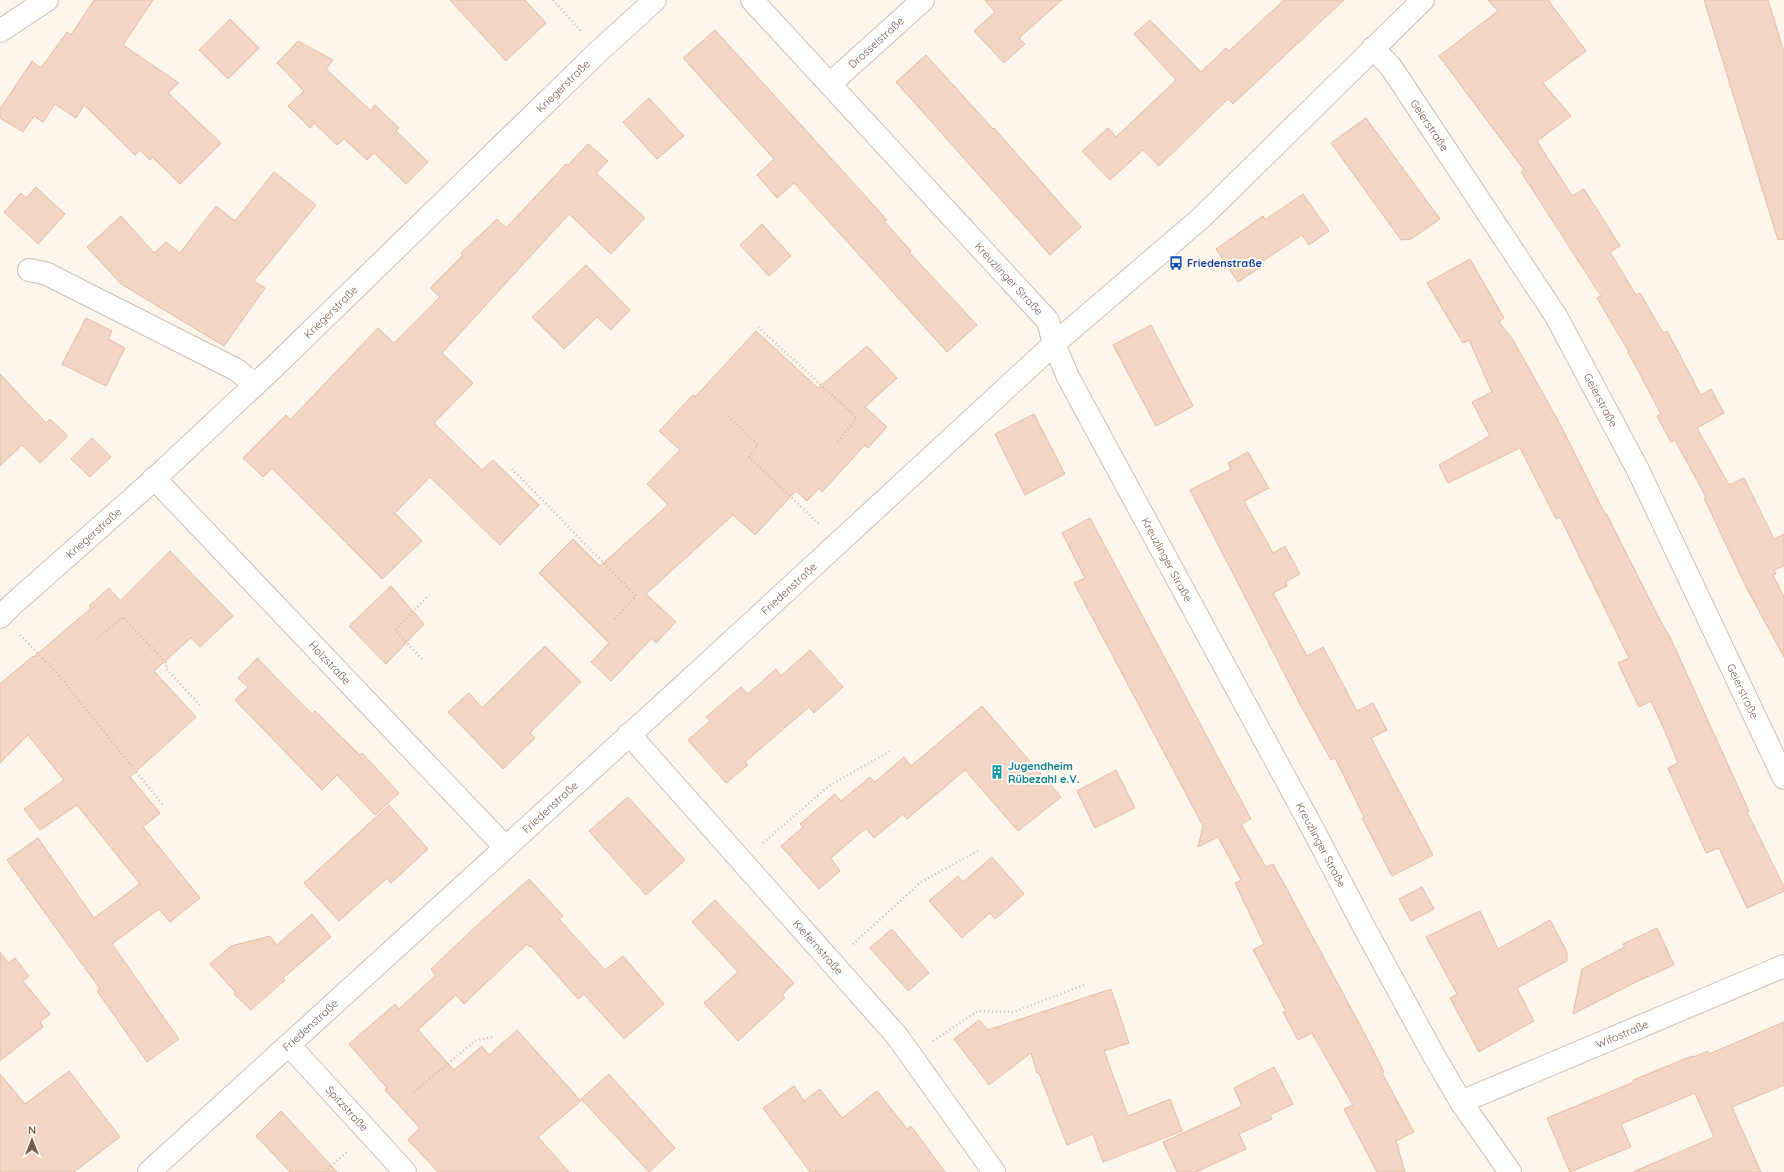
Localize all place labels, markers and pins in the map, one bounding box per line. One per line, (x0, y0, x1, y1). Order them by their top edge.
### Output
bus stop icon: Friedenstraße (1168, 255, 1184, 271)
place label: Friedenstraße (1187, 256, 1263, 270)
place label: Jugendheim Rübezahl e.V. (1008, 759, 1080, 786)
building icon: Jugendheim Rübezahl e.V. (989, 764, 1005, 780)

